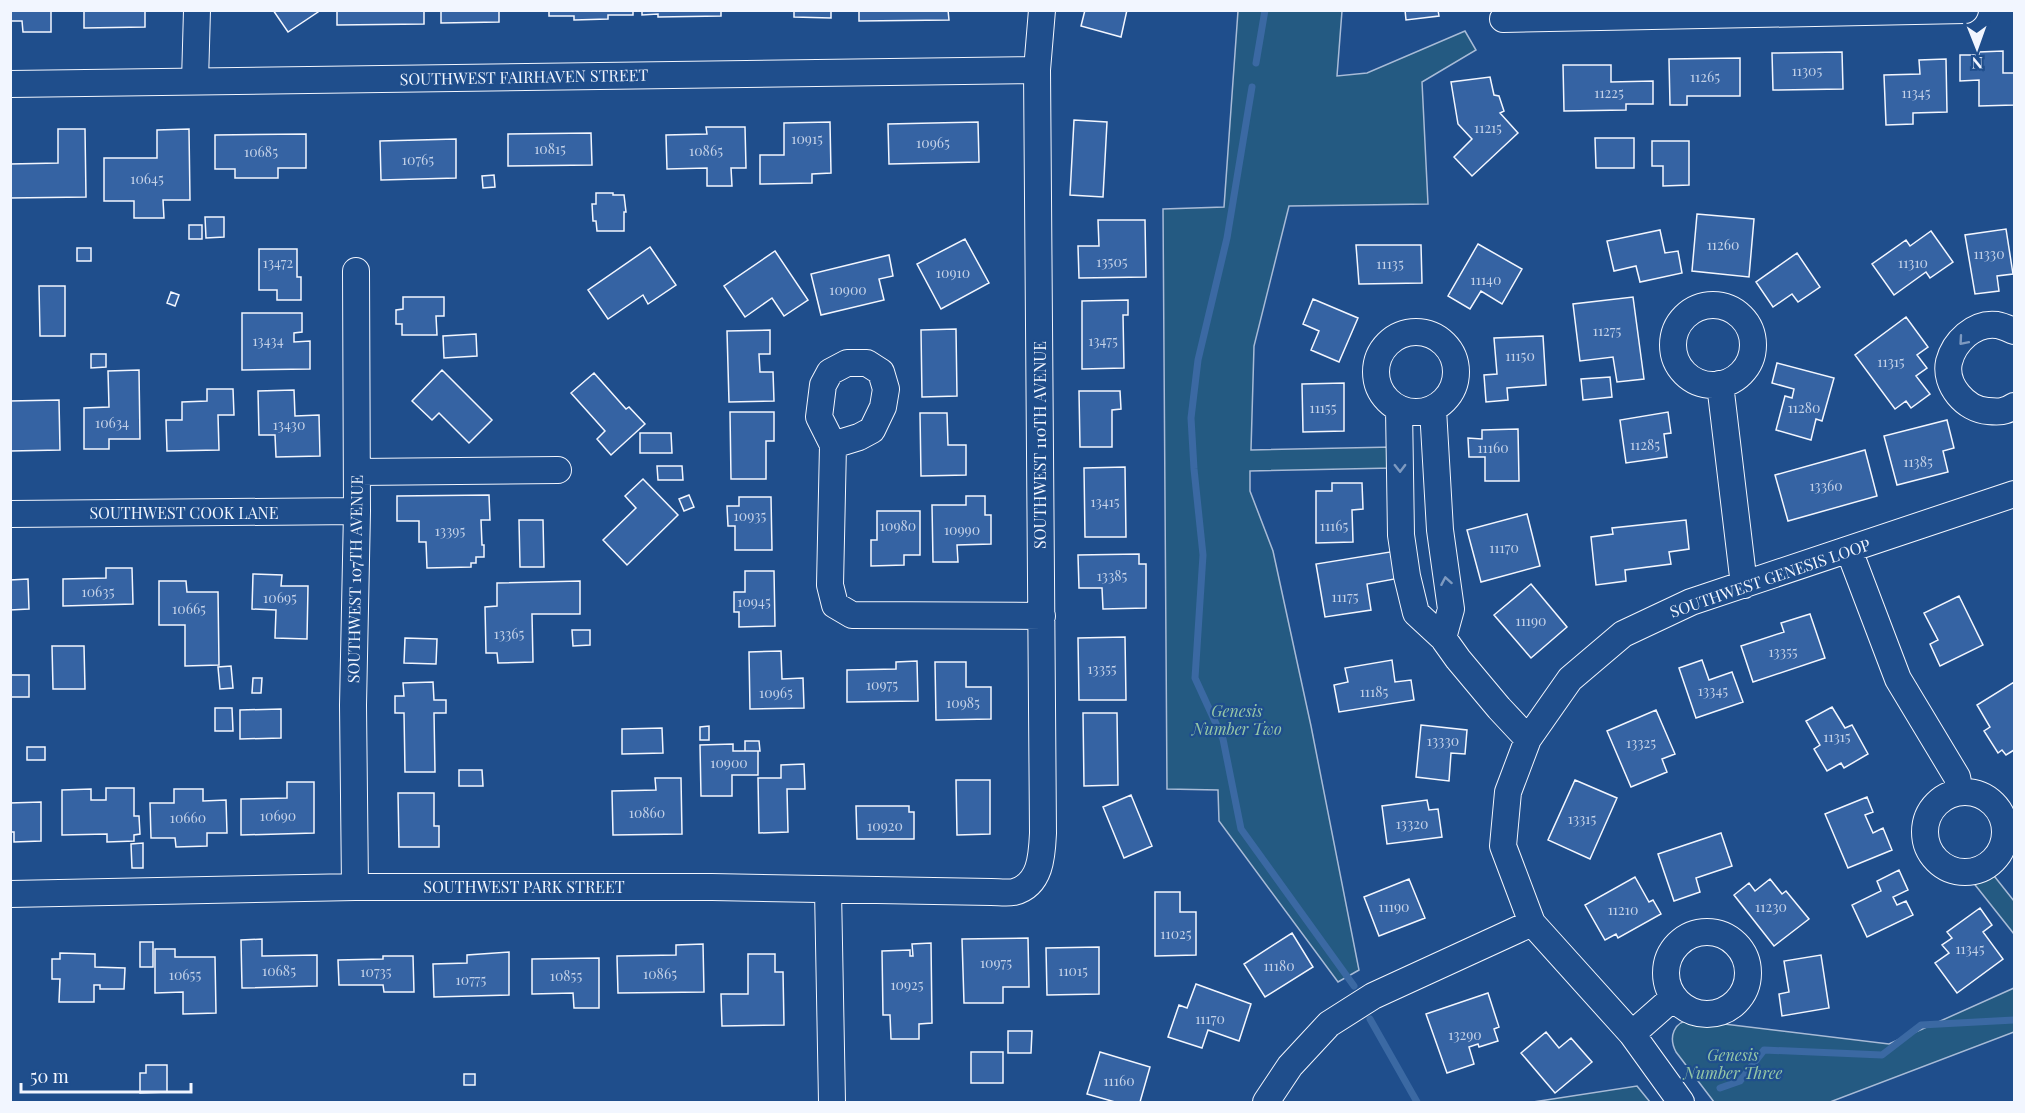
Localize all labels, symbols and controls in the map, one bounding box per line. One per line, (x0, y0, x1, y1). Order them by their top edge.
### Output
north arrow (1947, 18, 2007, 78)
text: N (1971, 53, 1983, 74)
house number: 11305 (1792, 61, 1823, 80)
street label: SOUTHWEST FAIRHAVEN STREET (400, 64, 648, 89)
house number: 11265 (1690, 67, 1720, 86)
house number: 11225 (1594, 83, 1624, 102)
house number: 11345 (1901, 83, 1931, 102)
house number: 11215 (1474, 118, 1502, 137)
house number: 10915 (791, 129, 823, 148)
house number: 10965 (916, 133, 950, 152)
house number: 10815 (534, 139, 566, 158)
house number: 10865 (689, 141, 723, 160)
house number: 10685 (244, 142, 278, 161)
house number: 10765 (402, 150, 434, 169)
house number: 10645 (130, 169, 164, 188)
house number: 11260 (1707, 235, 1739, 254)
house number: 11330 (1973, 244, 2005, 263)
house number: 13505 (1096, 252, 1128, 271)
house number: 13472 (263, 253, 293, 272)
house number: 11310 (1898, 253, 1928, 272)
house number: 11135 (1376, 254, 1404, 273)
house number: 10910 (936, 263, 970, 282)
house number: 11140 (1471, 270, 1501, 289)
house number: 10900 (829, 280, 867, 299)
house number: 11275 (1593, 321, 1621, 340)
house number: 13434 (252, 331, 284, 350)
house number: 13475 (1088, 331, 1118, 350)
one-way arrow (1959, 334, 1970, 345)
street label: SOUTHWEST 110TH AVENUE (1029, 341, 1050, 549)
house number: 11150 (1505, 346, 1535, 365)
house number: 11315 (1877, 352, 1905, 371)
house number: 11155 (1310, 398, 1337, 417)
house number: 11280 (1788, 398, 1820, 417)
house number: 10634 (95, 413, 129, 432)
house number: 13430 (273, 415, 305, 434)
house number: 11285 (1630, 435, 1660, 454)
house number: 11160 (1477, 438, 1509, 457)
house number: 11385 (1903, 452, 1933, 471)
one-way arrow (1394, 463, 1406, 472)
street label: SOUTHWEST 107TH AVENUE (342, 475, 367, 683)
house number: 13360 (1809, 476, 1843, 495)
house number: 13415 (1091, 492, 1120, 511)
street label: SOUTHWEST COOK LANE (89, 502, 279, 523)
house number: 10935 (734, 506, 767, 525)
house number: 10980 (880, 516, 916, 535)
house number: 11165 (1320, 516, 1348, 535)
house number: 10990 (944, 520, 980, 539)
house number: 13395 (435, 521, 465, 540)
street label: SOUTHWEST GENESIS LOOP (1667, 533, 1873, 622)
house number: 11170 (1489, 538, 1519, 557)
house number: 13385 (1097, 566, 1128, 585)
one-way arrow (1441, 576, 1453, 585)
house number: 10635 (82, 582, 115, 601)
house number: 11175 (1331, 587, 1359, 606)
house number: 10695 (263, 588, 297, 607)
house number: 10945 (737, 592, 771, 611)
house number: 10665 (172, 599, 206, 618)
house number: 11190 (1515, 611, 1547, 630)
house number: 13365 (494, 624, 524, 643)
house number: 13355 (1768, 642, 1798, 661)
house number: 13355 (1087, 659, 1117, 678)
house number: 10975 (866, 675, 898, 694)
house number: 13345 (1698, 681, 1728, 700)
house number: 11185 (1360, 682, 1388, 701)
house number: 10965 (759, 683, 793, 702)
house number: 10985 (946, 693, 980, 712)
park label: Genesis Number Two (1190, 700, 1282, 739)
house number: 11315 (1823, 727, 1851, 746)
house number: 13330 (1427, 731, 1459, 750)
house number: 13325 (1626, 733, 1656, 752)
house number: 10900 (710, 753, 748, 772)
house number: 10860 (629, 803, 665, 822)
house number: 10690 (260, 806, 296, 825)
house number: 10660 (170, 808, 206, 827)
house number: 13315 (1568, 809, 1596, 828)
house number: 13320 (1396, 814, 1428, 833)
house number: 10920 (867, 816, 903, 835)
street label: SOUTHWEST PARK STREET (423, 876, 625, 897)
house number: 11190 (1378, 897, 1410, 916)
house number: 11230 (1755, 897, 1787, 916)
house number: 11210 (1608, 900, 1638, 919)
house number: 11025 (1160, 924, 1192, 943)
house number: 11345 (1955, 939, 1985, 958)
house number: 10975 (980, 953, 1012, 972)
house number: 11180 (1263, 956, 1295, 975)
house number: 10685 (262, 961, 296, 980)
house number: 11015 (1058, 961, 1088, 980)
house number: 10735 (360, 962, 392, 981)
house number: 10865 (643, 964, 677, 983)
house number: 10655 (169, 965, 201, 984)
house number: 10855 (550, 966, 582, 985)
house number: 10775 (456, 970, 487, 989)
house number: 10925 (890, 975, 924, 994)
house number: 11170 (1195, 1009, 1225, 1028)
house number: 13290 (1448, 1025, 1482, 1044)
park label: Genesis Number Three (1682, 1044, 1782, 1083)
scale bar (21, 1056, 190, 1094)
text: 50 m (30, 1064, 69, 1088)
house number: 11160 (1103, 1071, 1135, 1090)

